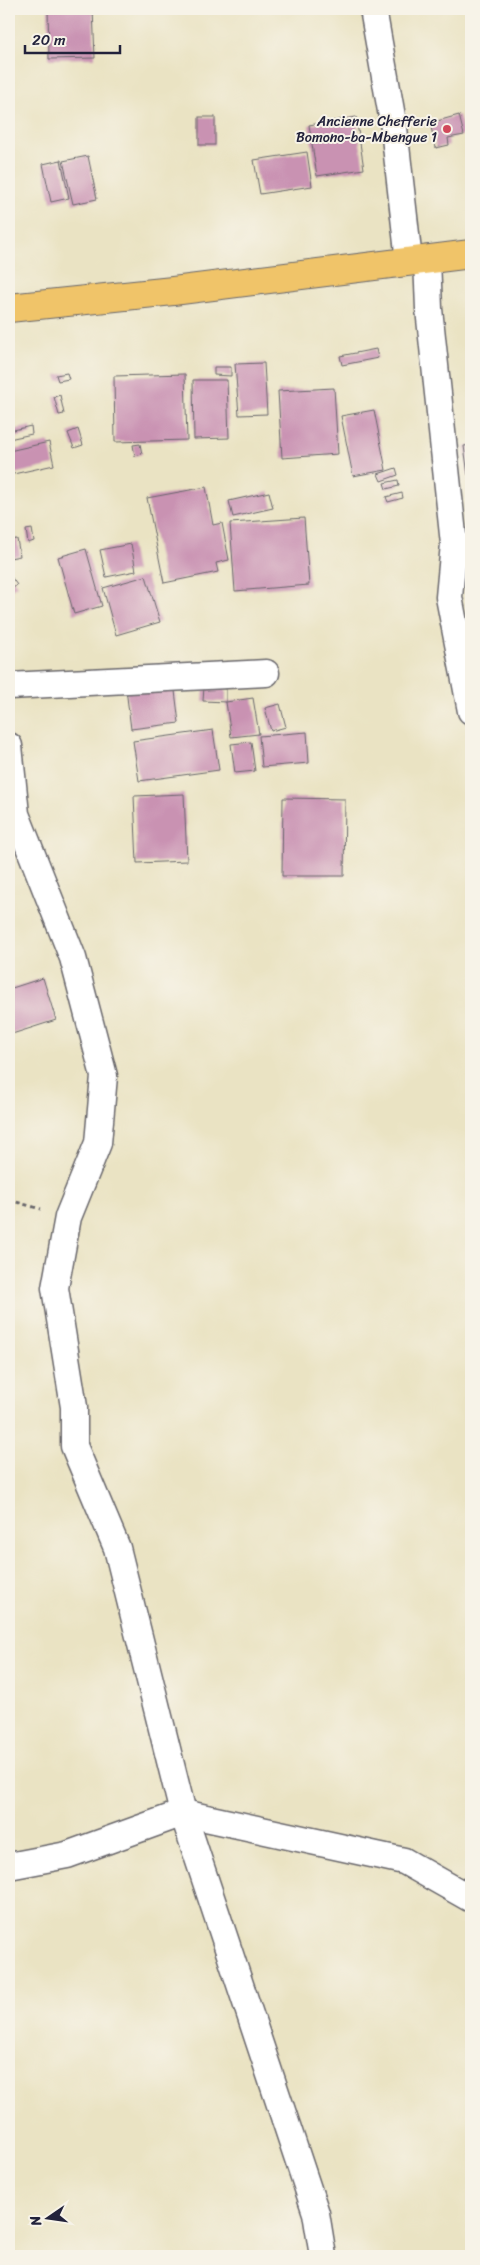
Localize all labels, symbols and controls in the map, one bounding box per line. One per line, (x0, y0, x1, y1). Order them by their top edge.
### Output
scale bar (25, 22, 120, 54)
text: 20 m (32, 27, 66, 53)
place label: Ancienne Chefferie Bomono-ba-Mbengue 1 (296, 109, 437, 150)
marker: Ancienne Chefferie Bomono-ba-Mbengue 1 (441, 123, 453, 135)
north arrow (22, 2192, 72, 2242)
text: N (22, 2213, 49, 2229)

